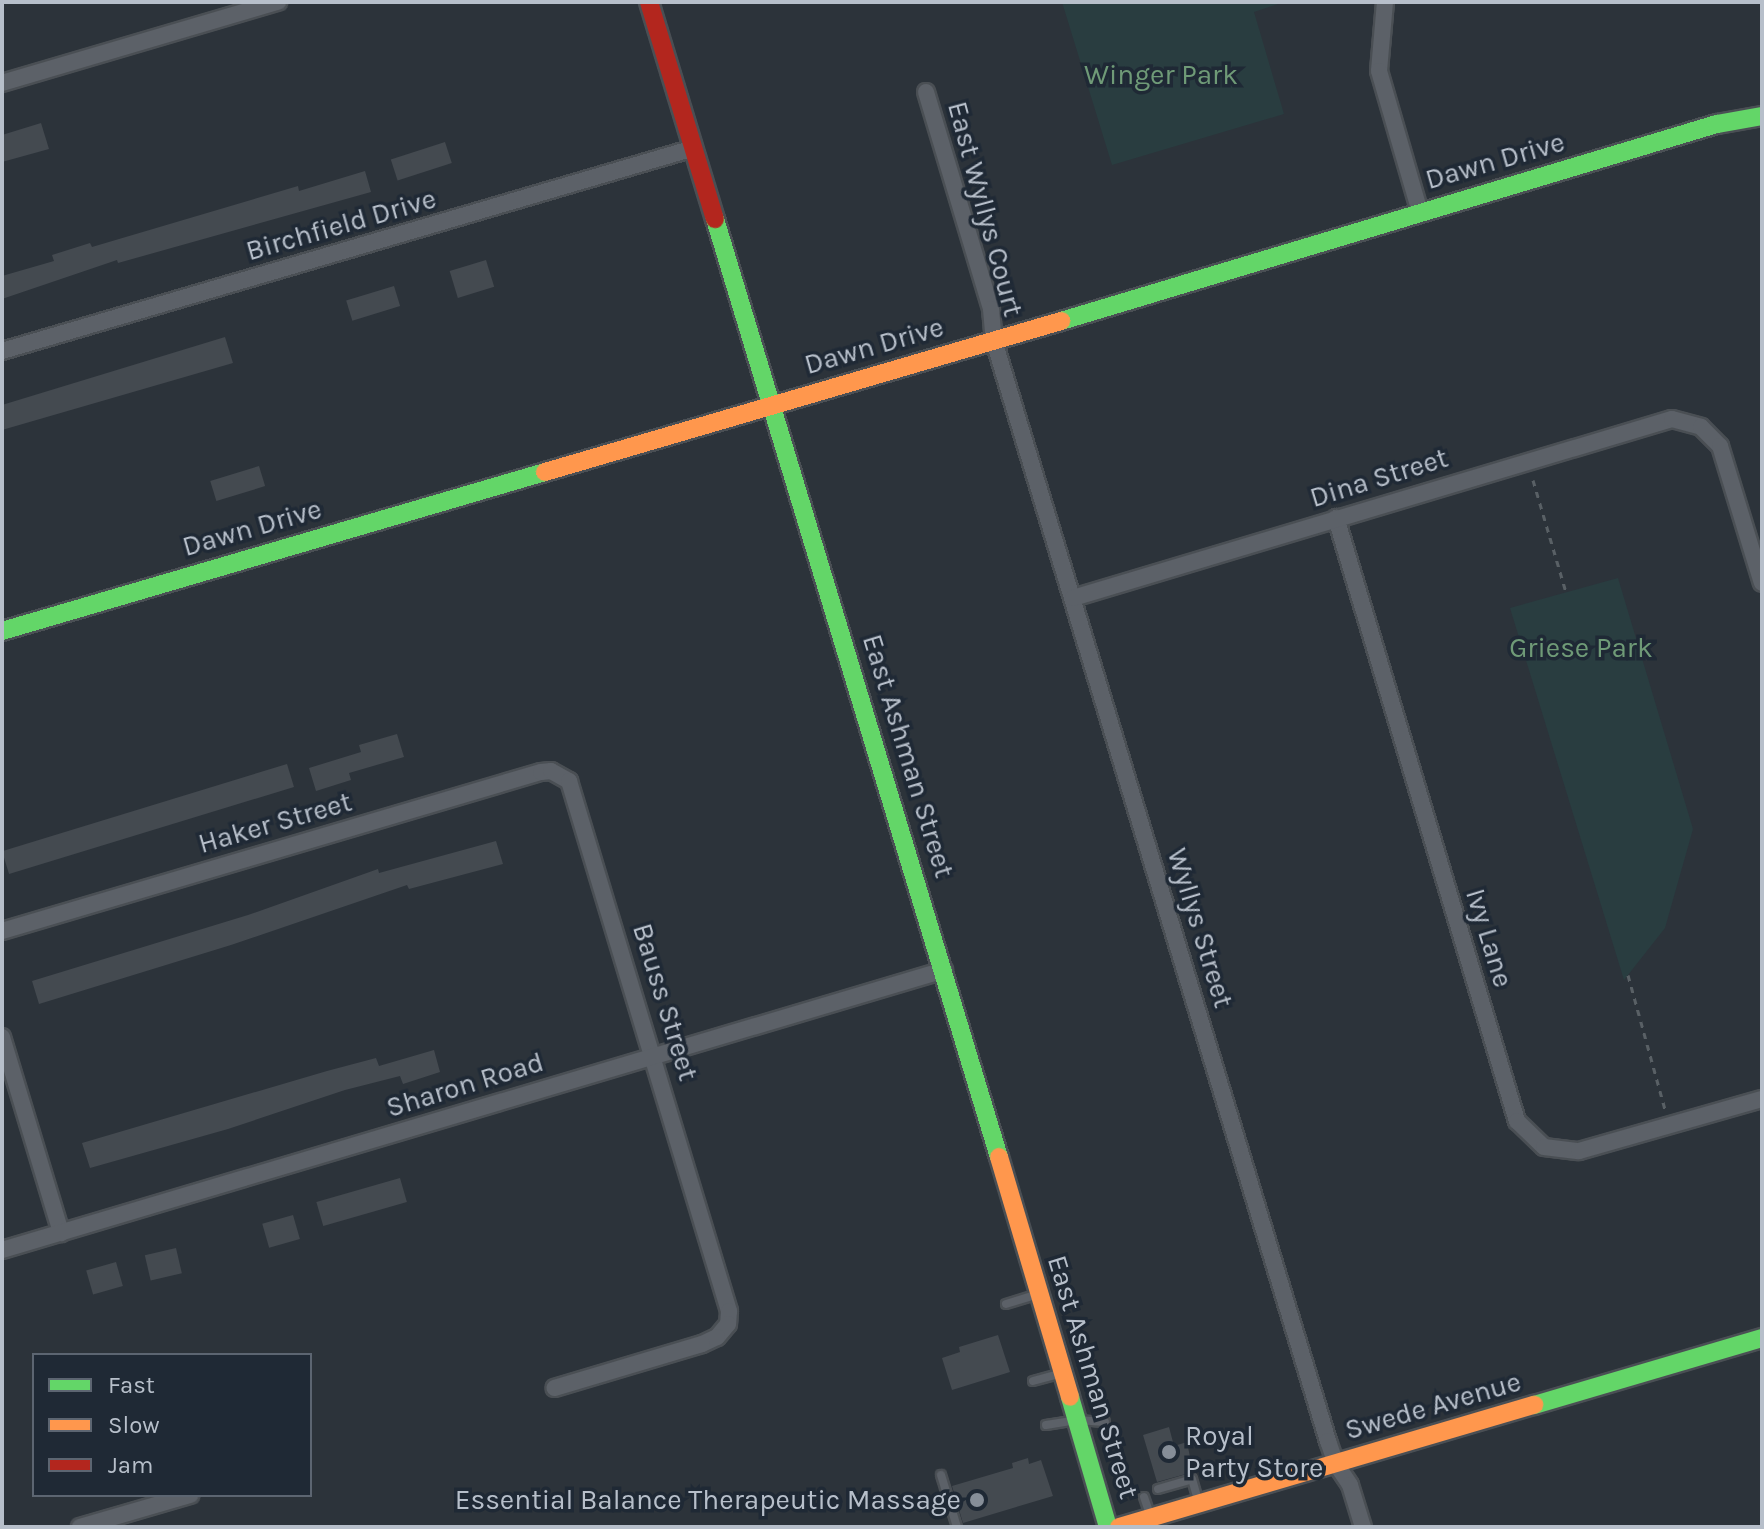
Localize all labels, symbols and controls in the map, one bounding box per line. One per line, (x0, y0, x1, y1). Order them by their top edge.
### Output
park label: Winger Park (1084, 58, 1238, 92)
street label: East Wyllys Court (940, 98, 1030, 320)
street label: Dawn Drive (1422, 125, 1568, 197)
street label: Birchfield Drive (242, 182, 440, 268)
street label: Dawn Drive (801, 310, 947, 382)
street label: Dina Street (1306, 441, 1452, 515)
street label: Dawn Drive (179, 492, 325, 564)
street label: East Ashman Street (855, 630, 961, 882)
park label: Griese Park (1509, 631, 1653, 665)
street label: Haker Street (194, 785, 356, 861)
street label: Wyllys Street (1160, 844, 1240, 1012)
street label: Ivy Lane (1458, 885, 1520, 991)
street label: Bauss Street (625, 919, 705, 1085)
street label: Sharon Road (382, 1045, 548, 1125)
street label: East Ashman Street (1040, 1251, 1146, 1503)
legend (32, 1353, 312, 1497)
street label: Swede Avenue (1341, 1365, 1525, 1447)
text: Fast (108, 1371, 155, 1399)
text: Slow (108, 1411, 160, 1439)
place label: Royal Party Store (1185, 1419, 1324, 1485)
marker: Royal Party Store (1160, 1443, 1178, 1461)
text: Jam (108, 1451, 153, 1479)
place label: Essential Balance Therapeutic Massage (455, 1483, 961, 1517)
marker: Essential Balance Therapeutic Massage (968, 1491, 986, 1509)

